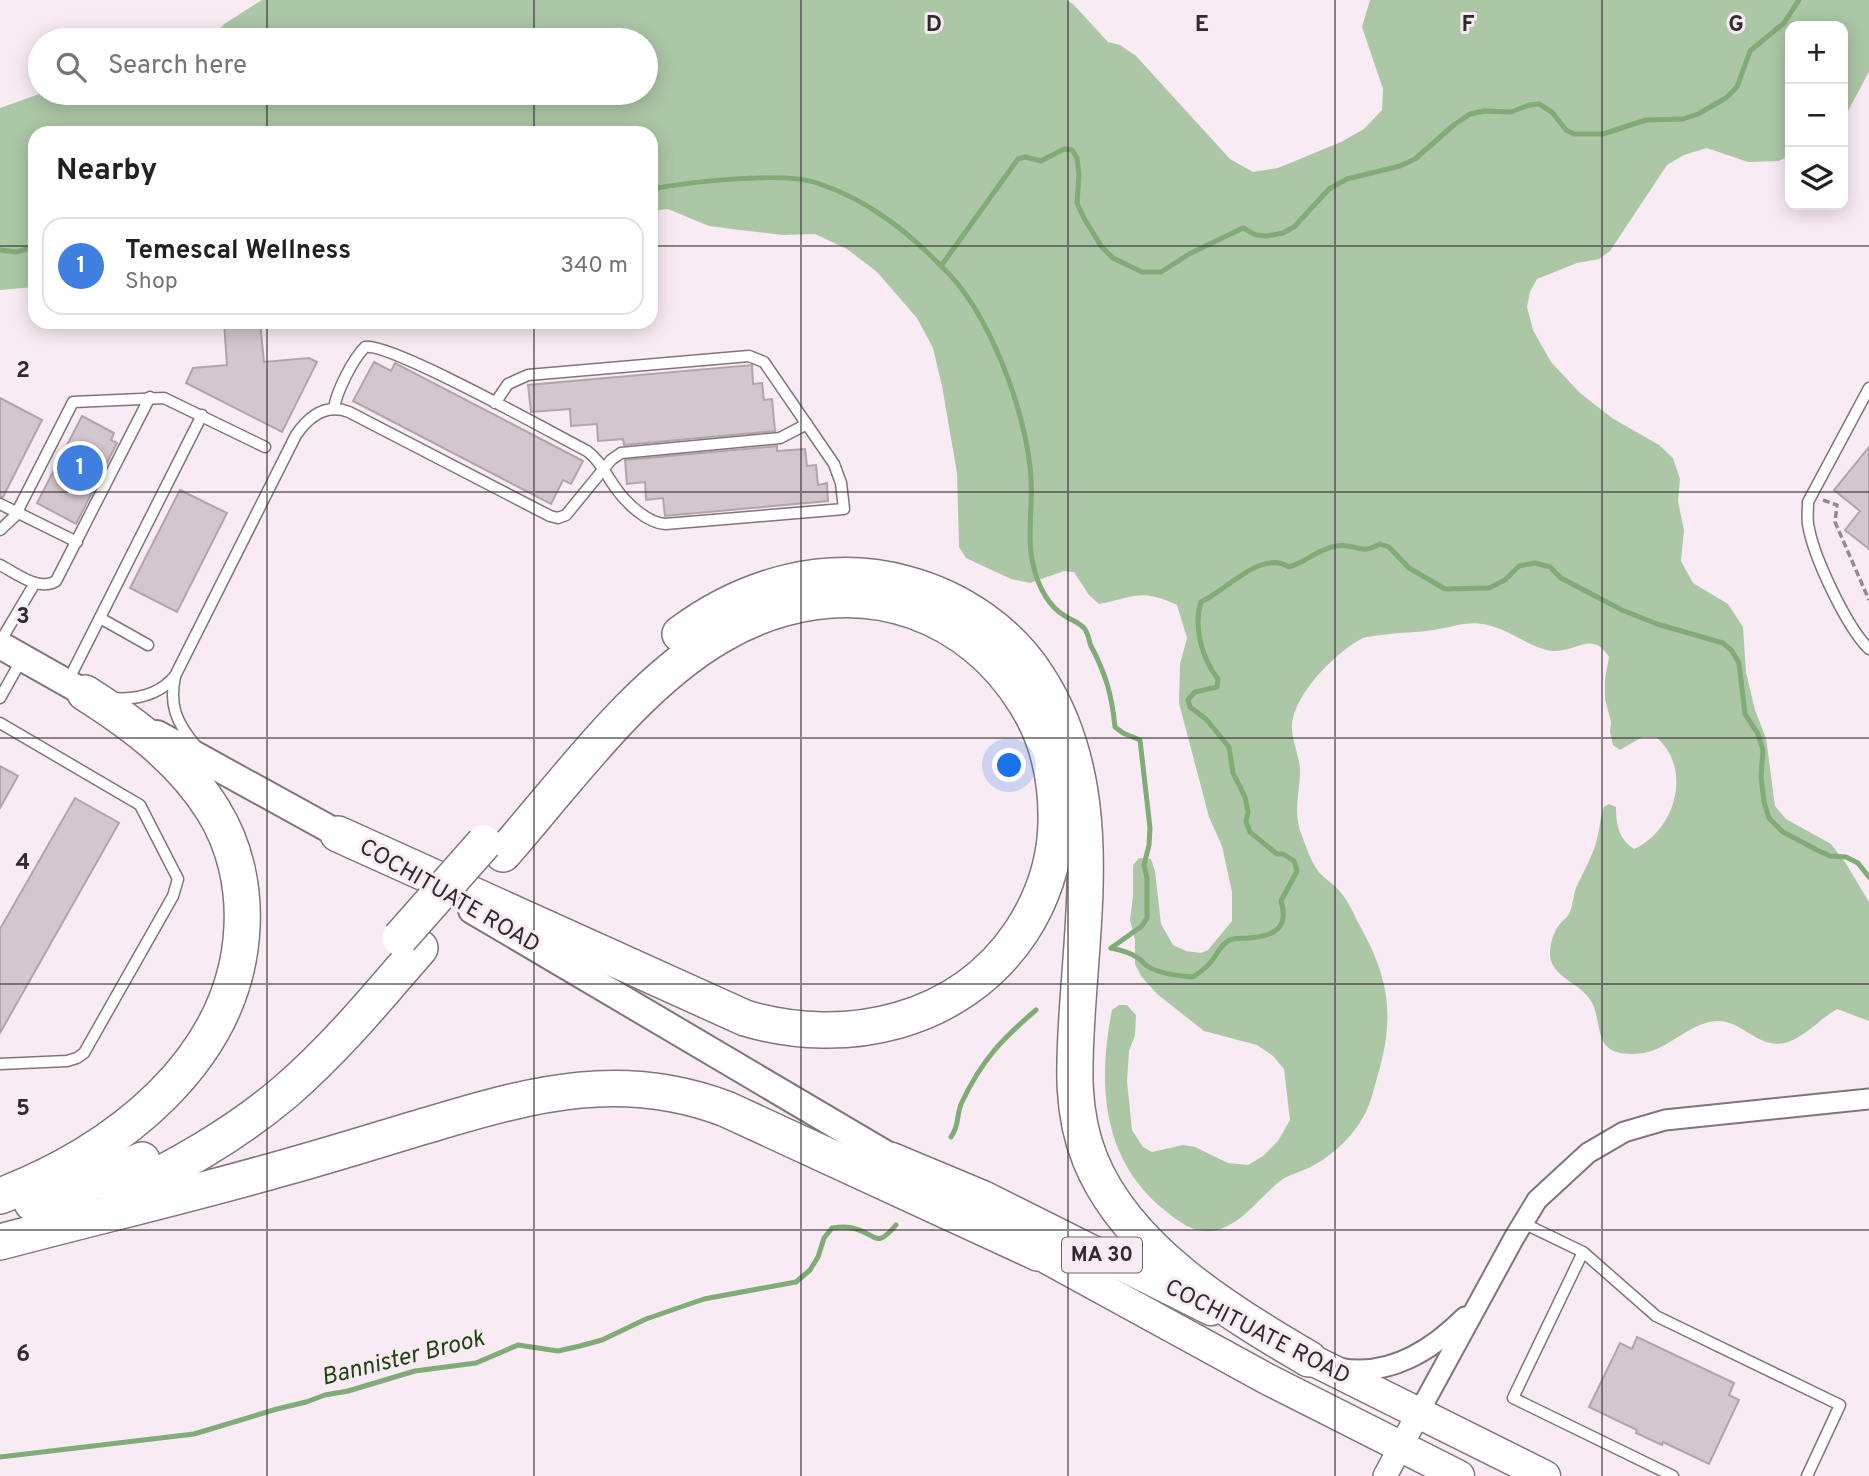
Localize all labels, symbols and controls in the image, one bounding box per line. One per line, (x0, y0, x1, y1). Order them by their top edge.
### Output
text: D (926, 11, 942, 40)
text: E (1195, 11, 1209, 40)
text: F (1461, 11, 1475, 40)
text: G (1728, 11, 1744, 40)
map controls (1785, 21, 1848, 210)
button: + (1785, 21, 1848, 84)
search box (28, 28, 658, 105)
icon: search (52, 48, 90, 86)
text: Search here (108, 50, 247, 83)
button: − (1785, 84, 1848, 147)
button: layers (1785, 147, 1848, 210)
text: Nearby (56, 153, 157, 190)
text: Temescal Wellness (125, 235, 351, 268)
text: 1 (76, 252, 86, 281)
text: 340 m (560, 252, 628, 281)
text: Shop (125, 268, 178, 297)
text: 2 (16, 357, 30, 386)
pin: 1 (57, 442, 103, 494)
text: 3 (16, 603, 30, 632)
your location (992, 748, 1026, 782)
street label: COCHITUATE ROAD (353, 833, 545, 961)
text: 4 (16, 849, 30, 878)
text: 5 (16, 1095, 30, 1124)
road number: MA 30 (1062, 1238, 1142, 1272)
street label: COCHITUATE ROAD (1159, 1274, 1355, 1392)
water label: Bannister Brook (318, 1324, 489, 1394)
text: 6 (16, 1341, 30, 1370)

